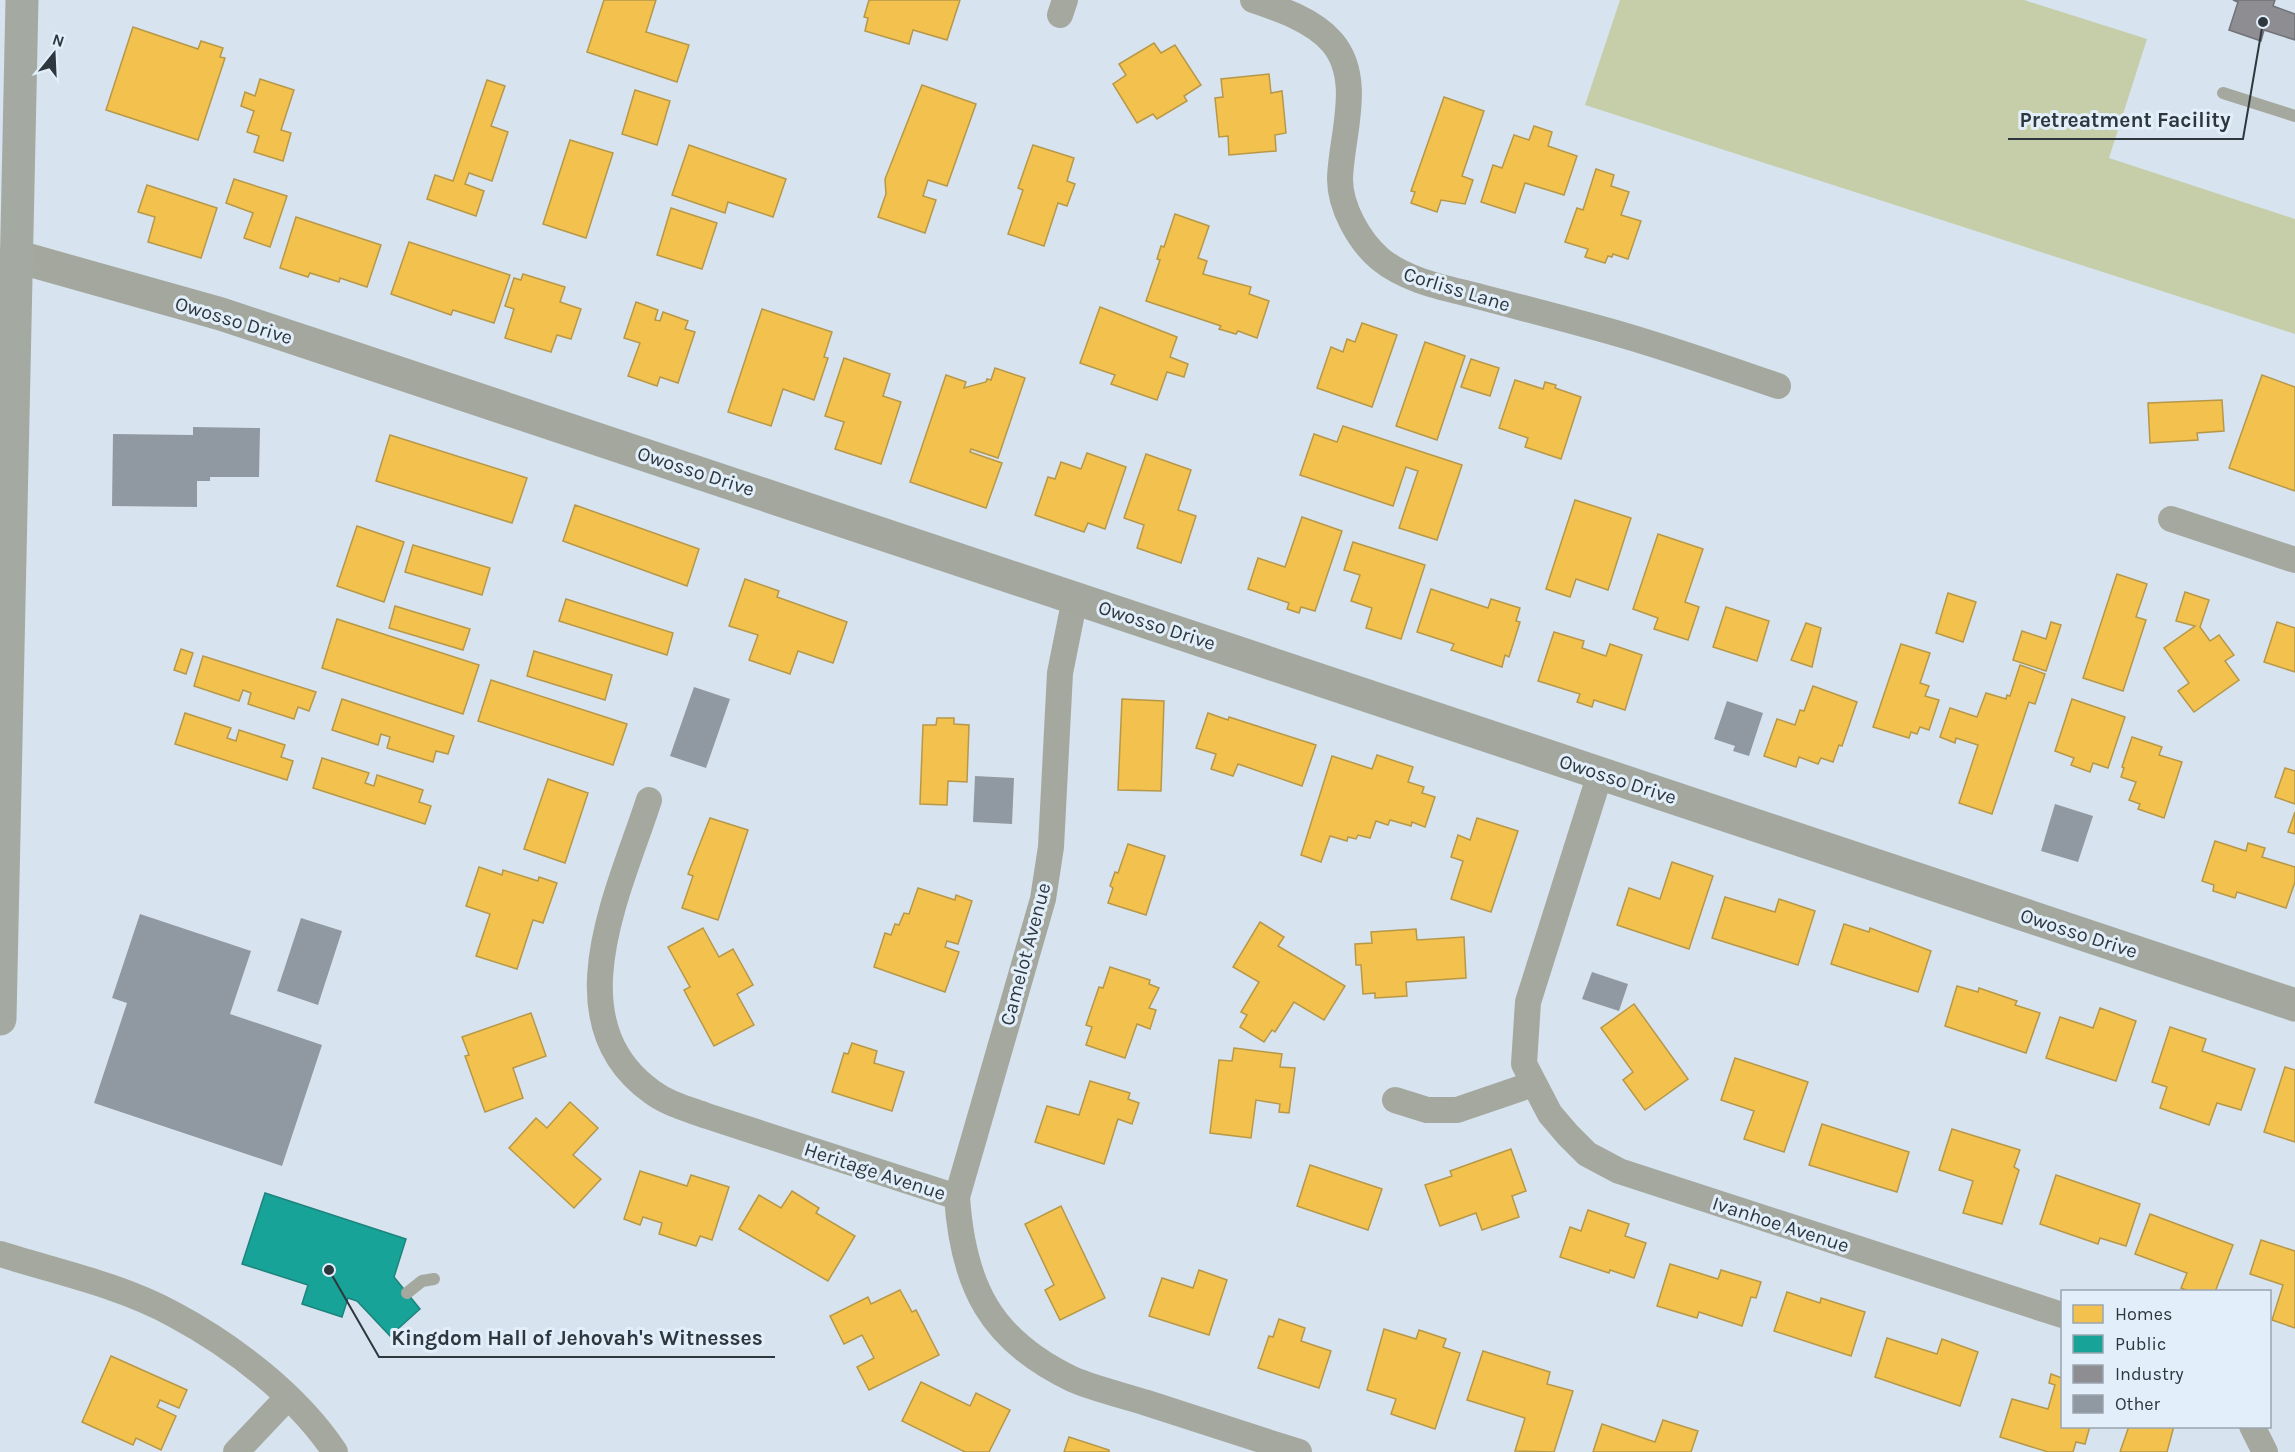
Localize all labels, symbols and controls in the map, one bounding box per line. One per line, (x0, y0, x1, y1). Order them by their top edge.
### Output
north arrow (24, 24, 84, 84)
text: N (50, 29, 67, 51)
callout: Pretreatment Facility (2008, 100, 2243, 139)
text: Pretreatment Facility (2020, 108, 2231, 132)
street label: Corliss Lane (1401, 262, 1513, 317)
street label: Owosso Drive (172, 292, 295, 349)
street label: Owosso Drive (634, 442, 757, 501)
street label: Owosso Drive (1095, 596, 1218, 655)
street label: Owosso Drive (1556, 750, 1679, 809)
street label: Camelot Avenue (995, 880, 1056, 1028)
street label: Owosso Drive (2017, 904, 2140, 963)
street label: Heritage Avenue (801, 1138, 949, 1205)
street label: Ivanhoe Avenue (1709, 1192, 1852, 1257)
legend (2061, 1290, 2271, 1428)
text: Homes (2115, 1303, 2172, 1325)
callout: Kingdom Hall of Jehovah's Witnesses (379, 1318, 775, 1357)
text: Kingdom Hall of Jehovah's Witnesses (391, 1326, 763, 1350)
text: Public (2115, 1333, 2166, 1355)
text: Industry (2115, 1363, 2184, 1385)
text: Other (2115, 1393, 2160, 1415)

